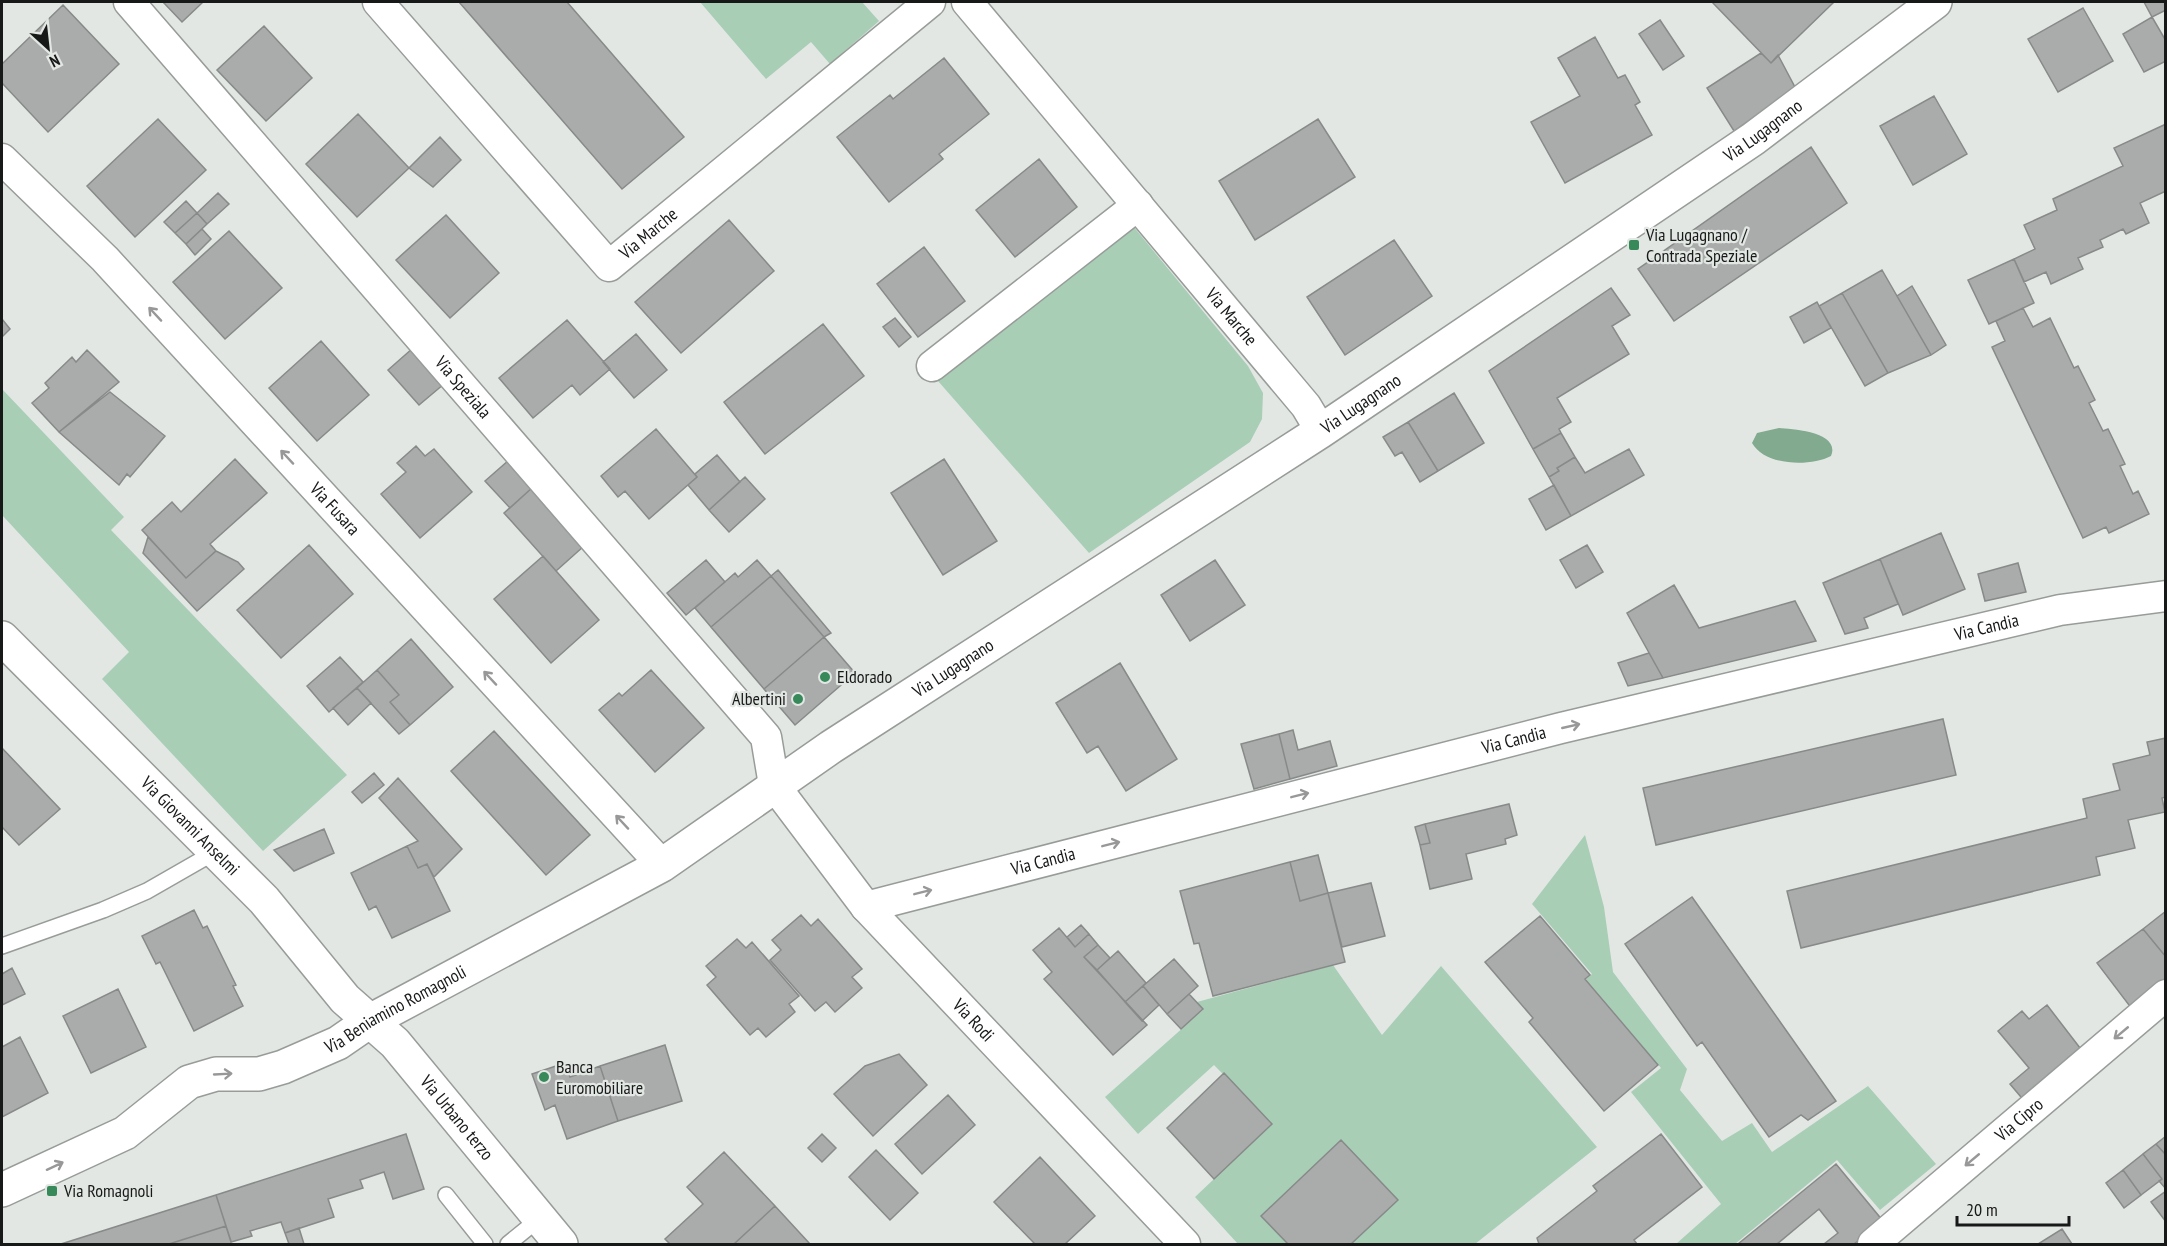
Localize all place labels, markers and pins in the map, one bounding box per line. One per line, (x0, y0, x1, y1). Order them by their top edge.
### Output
place label: Via Lugagnano / Contrada Speziale (1645, 223, 1757, 267)
marker: Via Lugagnano / Contrada Speziale (1627, 238, 1641, 252)
place label: Eldorado (837, 665, 892, 688)
marker: Eldorado (818, 670, 832, 684)
place label: Albertini (732, 687, 786, 710)
marker: Albertini (791, 692, 805, 706)
place label: Banca Euromobiliare (556, 1055, 643, 1099)
marker: Banca Euromobiliare (537, 1070, 551, 1084)
place label: Via Romagnoli (63, 1179, 153, 1202)
marker: Via Romagnoli (45, 1184, 59, 1198)

